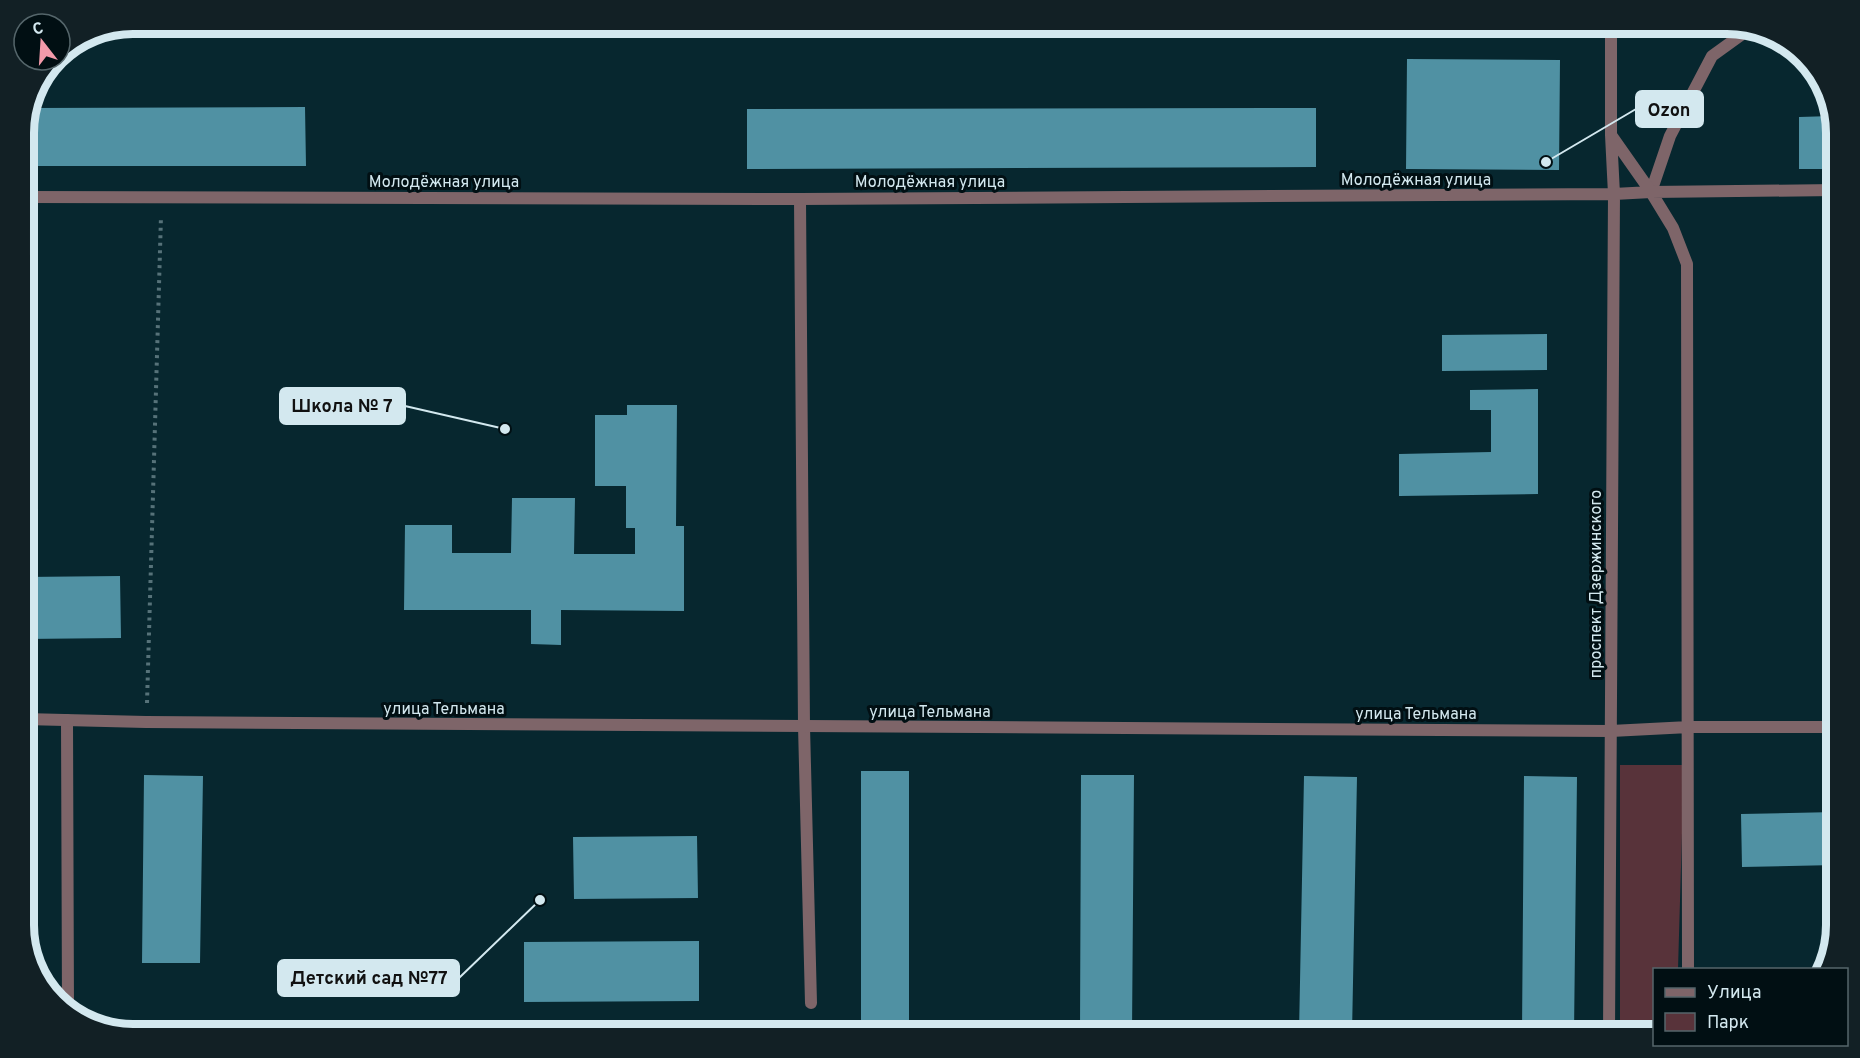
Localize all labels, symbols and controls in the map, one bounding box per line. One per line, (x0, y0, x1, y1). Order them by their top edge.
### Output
north arrow (12, 12, 72, 72)
text: С (30, 19, 46, 41)
callout: Ozon (1636, 91, 1703, 127)
text: Ozon (1648, 100, 1690, 123)
street label: Молодёжная улица (1341, 171, 1491, 191)
street label: Молодёжная улица (369, 173, 519, 193)
street label: Молодёжная улица (855, 173, 1005, 193)
callout: Школа № 7 (280, 388, 405, 424)
text: Школа № 7 (291, 396, 393, 419)
street label: проспект Дзержинского (1587, 490, 1607, 678)
street label: улица Тельмана (383, 700, 505, 720)
street label: улица Тельмана (869, 703, 991, 723)
street label: улица Тельмана (1355, 705, 1477, 725)
callout: Детский сад №77 (278, 960, 459, 996)
text: Детский сад №77 (290, 968, 448, 991)
legend (1653, 968, 1848, 1046)
text: Улица (1707, 982, 1761, 1005)
text: Парк (1707, 1012, 1749, 1035)

